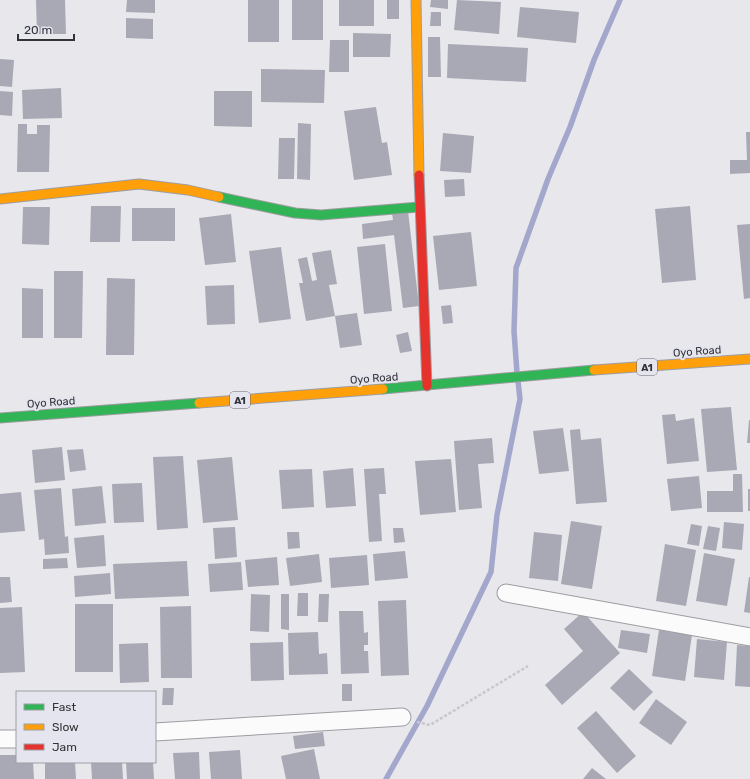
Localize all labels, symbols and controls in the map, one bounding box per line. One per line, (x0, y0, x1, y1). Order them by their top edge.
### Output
scale bar (18, 16, 74, 42)
text: 20 m (24, 23, 52, 37)
street label: Oyo Road (672, 343, 722, 360)
road number: A1 (637, 359, 657, 375)
street label: Oyo Road (349, 370, 399, 387)
road number: A1 (230, 392, 250, 408)
street label: Oyo Road (26, 394, 76, 411)
legend (16, 691, 156, 763)
text: Fast (52, 700, 76, 714)
text: Slow (52, 720, 79, 734)
text: Jam (52, 740, 77, 754)

